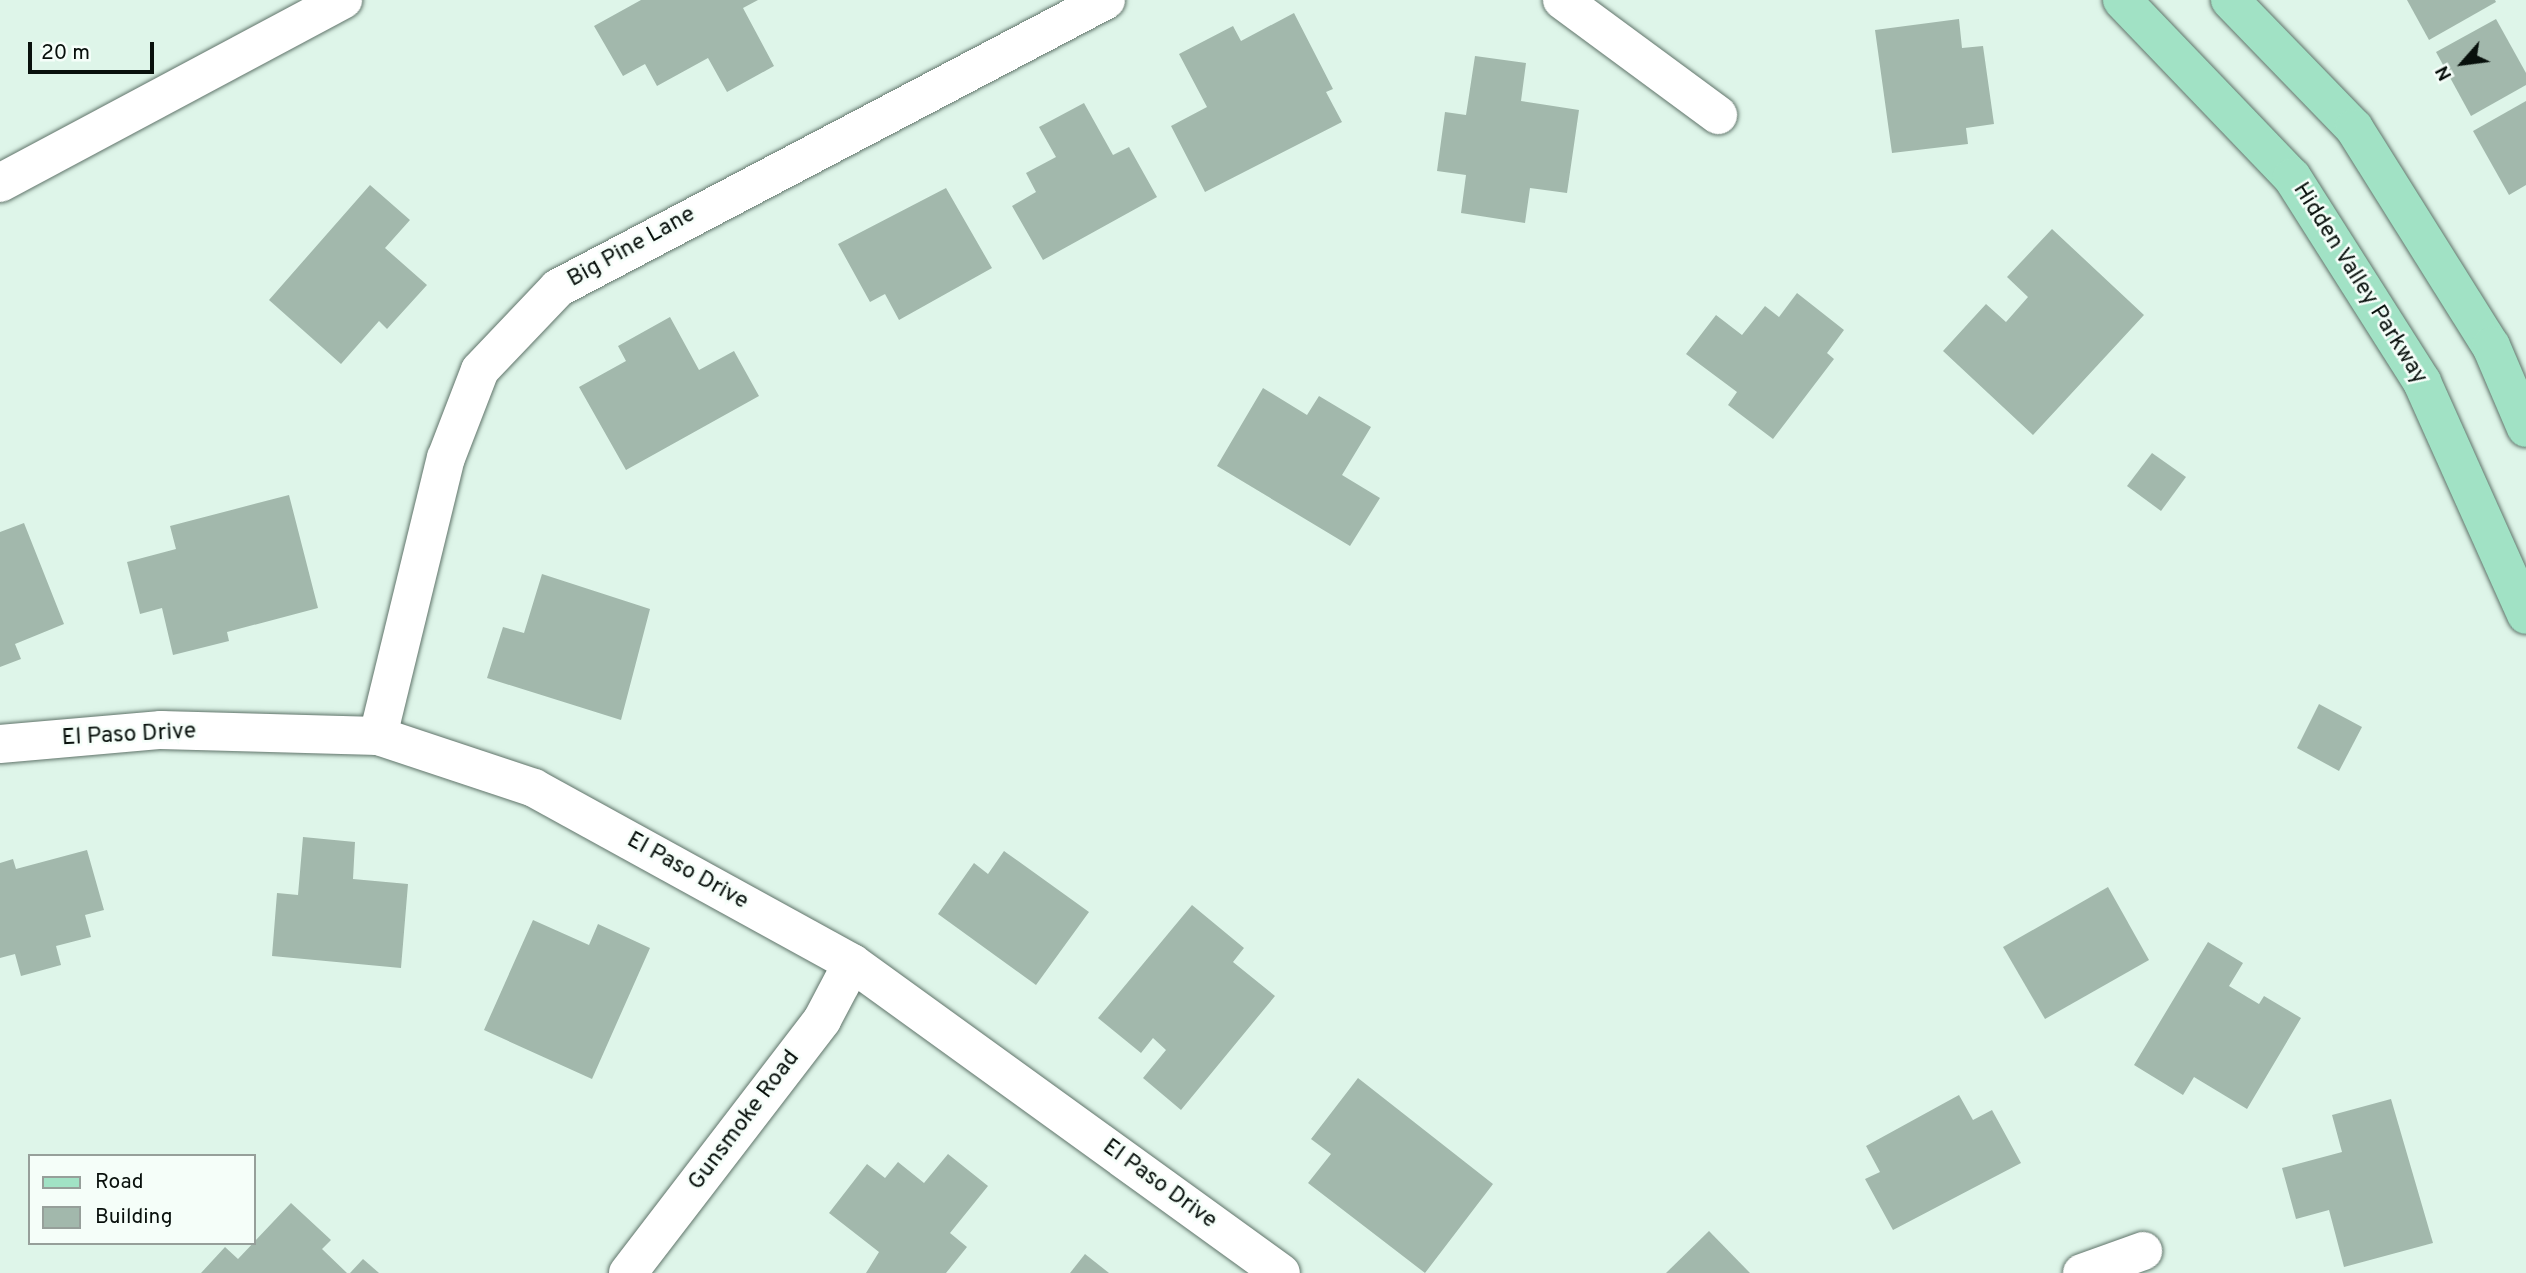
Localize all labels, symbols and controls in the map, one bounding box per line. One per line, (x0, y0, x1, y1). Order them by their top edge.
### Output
scale bar (32, 28, 158, 72)
north arrow (2428, 28, 2498, 98)
text: 20 m (41, 40, 90, 67)
text: N (2431, 61, 2458, 85)
street label: Hidden Valley Parkway (2285, 178, 2433, 390)
street label: Big Pine Lane (563, 202, 701, 294)
street label: El Paso Drive (61, 719, 197, 753)
street label: El Paso Drive (621, 827, 753, 917)
street label: Gunsmoke Road (683, 1046, 807, 1196)
street label: El Paso Drive (1096, 1134, 1222, 1236)
legend (28, 1154, 256, 1245)
text: Road (95, 1169, 144, 1196)
text: Building (95, 1204, 173, 1231)

